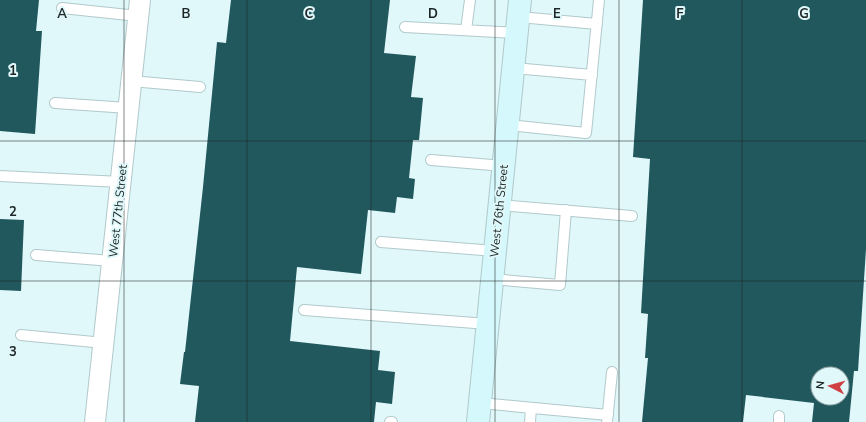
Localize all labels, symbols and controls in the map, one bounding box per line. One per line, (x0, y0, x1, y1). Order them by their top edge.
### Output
text: A (57, 5, 67, 23)
text: B (182, 5, 191, 23)
text: C (305, 5, 314, 23)
text: D (428, 5, 438, 23)
text: E (553, 5, 561, 23)
text: F (676, 5, 684, 23)
text: G (799, 5, 809, 23)
text: 1 (9, 62, 17, 80)
street label: West 77th Street (105, 163, 131, 258)
street label: West 76th Street (486, 163, 512, 258)
text: 2 (9, 203, 17, 221)
text: 3 (9, 343, 17, 361)
north arrow (810, 366, 850, 406)
text: N (813, 380, 828, 390)

